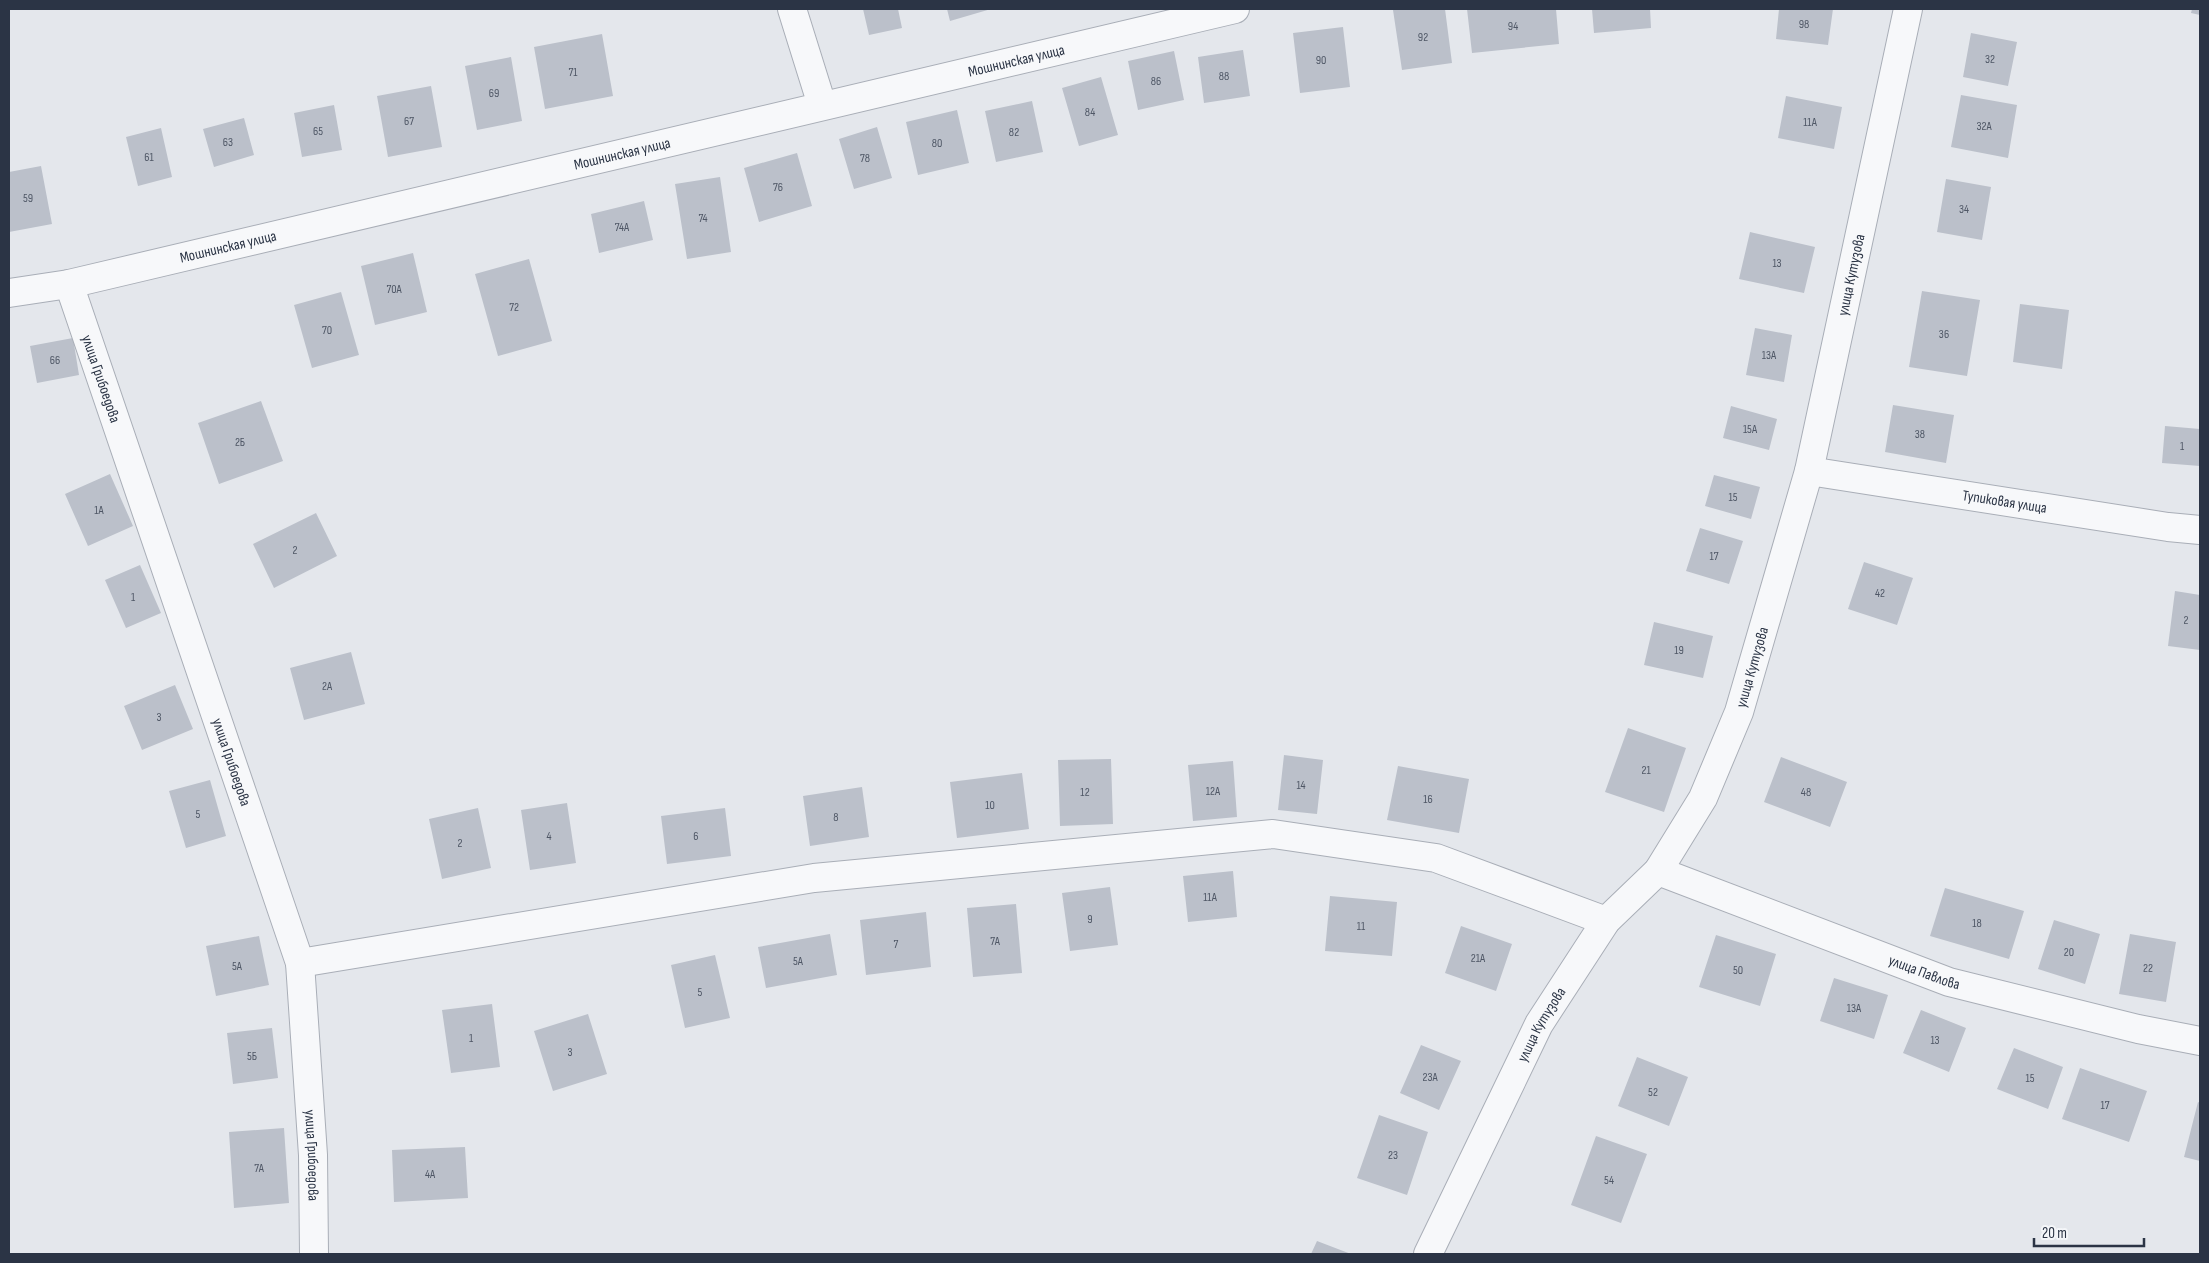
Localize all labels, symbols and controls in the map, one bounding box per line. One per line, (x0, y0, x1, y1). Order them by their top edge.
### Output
house number: 98 (1799, 17, 1809, 32)
house number: 94 (1508, 19, 1518, 34)
house number: 92 (1418, 30, 1428, 45)
street label: Мошнинская улица (966, 40, 1067, 82)
house number: 32 (1985, 52, 1995, 67)
house number: 90 (1316, 53, 1326, 68)
house number: 71 (568, 65, 578, 80)
house number: 88 (1219, 69, 1229, 84)
house number: 86 (1151, 74, 1161, 89)
house number: 69 (489, 86, 499, 101)
house number: 84 (1085, 105, 1095, 120)
house number: 67 (404, 114, 414, 129)
house number: 11А (1803, 115, 1818, 130)
house number: 32А (1976, 119, 1992, 134)
house number: 65 (313, 124, 323, 139)
house number: 82 (1009, 125, 1019, 140)
street label: Мошнинская улица (572, 133, 673, 175)
house number: 63 (223, 135, 233, 150)
house number: 80 (932, 136, 942, 151)
house number: 61 (144, 150, 155, 165)
house number: 78 (860, 151, 870, 166)
house number: 76 (773, 180, 783, 195)
house number: 59 (23, 191, 33, 206)
house number: 34 (1959, 202, 1969, 217)
house number: 74 (698, 211, 708, 226)
house number: 74А (615, 220, 630, 235)
street label: Мошнинская улица (178, 226, 278, 268)
street label: улица Кутузова (1834, 232, 1870, 317)
house number: 13 (1772, 256, 1782, 271)
house number: 70А (386, 282, 402, 297)
house number: 72 (509, 300, 519, 315)
house number: 70 (322, 323, 332, 338)
house number: 36 (1939, 327, 1949, 342)
street label: улица Грибоедова (77, 332, 125, 425)
house number: 13А (1762, 348, 1777, 363)
house number: 66 (50, 353, 60, 368)
house number: 15А (1743, 422, 1758, 437)
house number: 38 (1915, 427, 1925, 442)
house number: 2Б (235, 435, 245, 450)
house number: 1 (2180, 439, 2185, 454)
street label: Тупиковая улица (1961, 486, 2048, 518)
house number: 15 (1728, 490, 1738, 505)
house number: 1А (94, 503, 105, 518)
house number: 2 (293, 543, 298, 558)
house number: 17 (1710, 549, 1719, 564)
house number: 42 (1875, 586, 1885, 601)
house number: 1 (131, 590, 136, 605)
house number: 2 (2184, 613, 2189, 628)
street label: улица Кутузова (1732, 625, 1773, 710)
house number: 19 (1674, 643, 1684, 658)
house number: 2А (322, 679, 333, 694)
house number: 3 (156, 710, 162, 725)
street label: улица Грибоедова (207, 716, 255, 809)
house number: 21 (1641, 763, 1651, 778)
house number: 14 (1296, 778, 1306, 793)
house number: 12А (1206, 784, 1221, 799)
house number: 12 (1080, 785, 1090, 800)
house number: 48 (1801, 785, 1811, 800)
house number: 16 (1423, 792, 1433, 807)
house number: 10 (985, 798, 995, 813)
house number: 5 (196, 807, 201, 822)
house number: 8 (833, 810, 839, 825)
house number: 4 (546, 829, 552, 844)
house number: 6 (693, 829, 699, 844)
house number: 2 (458, 836, 463, 851)
house number: 11А (1203, 890, 1218, 905)
house number: 9 (1087, 912, 1093, 927)
house number: 18 (1972, 916, 1982, 931)
house number: 11 (1357, 919, 1366, 934)
house number: 7А (990, 934, 1001, 949)
house number: 7 (894, 937, 899, 952)
house number: 20 (2064, 945, 2074, 960)
house number: 21А (1471, 951, 1486, 966)
street label: улица Павлова (1886, 951, 1962, 994)
house number: 5А (793, 954, 804, 969)
house number: 5А (232, 959, 243, 974)
house number: 22 (2143, 961, 2153, 976)
house number: 50 (1733, 963, 1743, 978)
street label: улица Кутузова (1513, 984, 1570, 1065)
house number: 5 (698, 985, 703, 1000)
house number: 13А (1847, 1001, 1862, 1016)
house number: 1 (469, 1031, 474, 1046)
house number: 13 (1930, 1033, 1940, 1048)
house number: 3 (567, 1045, 573, 1060)
house number: 5Б (247, 1049, 257, 1064)
house number: 23А (1422, 1070, 1438, 1085)
house number: 15 (2025, 1071, 2035, 1086)
house number: 52 (1648, 1085, 1658, 1100)
house number: 17 (2101, 1098, 2110, 1113)
street label: улица Грибоедова (300, 1109, 322, 1201)
house number: 23 (1388, 1148, 1398, 1163)
house number: 7А (254, 1161, 265, 1176)
house number: 4А (425, 1167, 436, 1182)
house number: 54 (1604, 1173, 1614, 1188)
scale bar (2034, 1216, 2144, 1248)
text: 20 m (2042, 1224, 2067, 1243)

